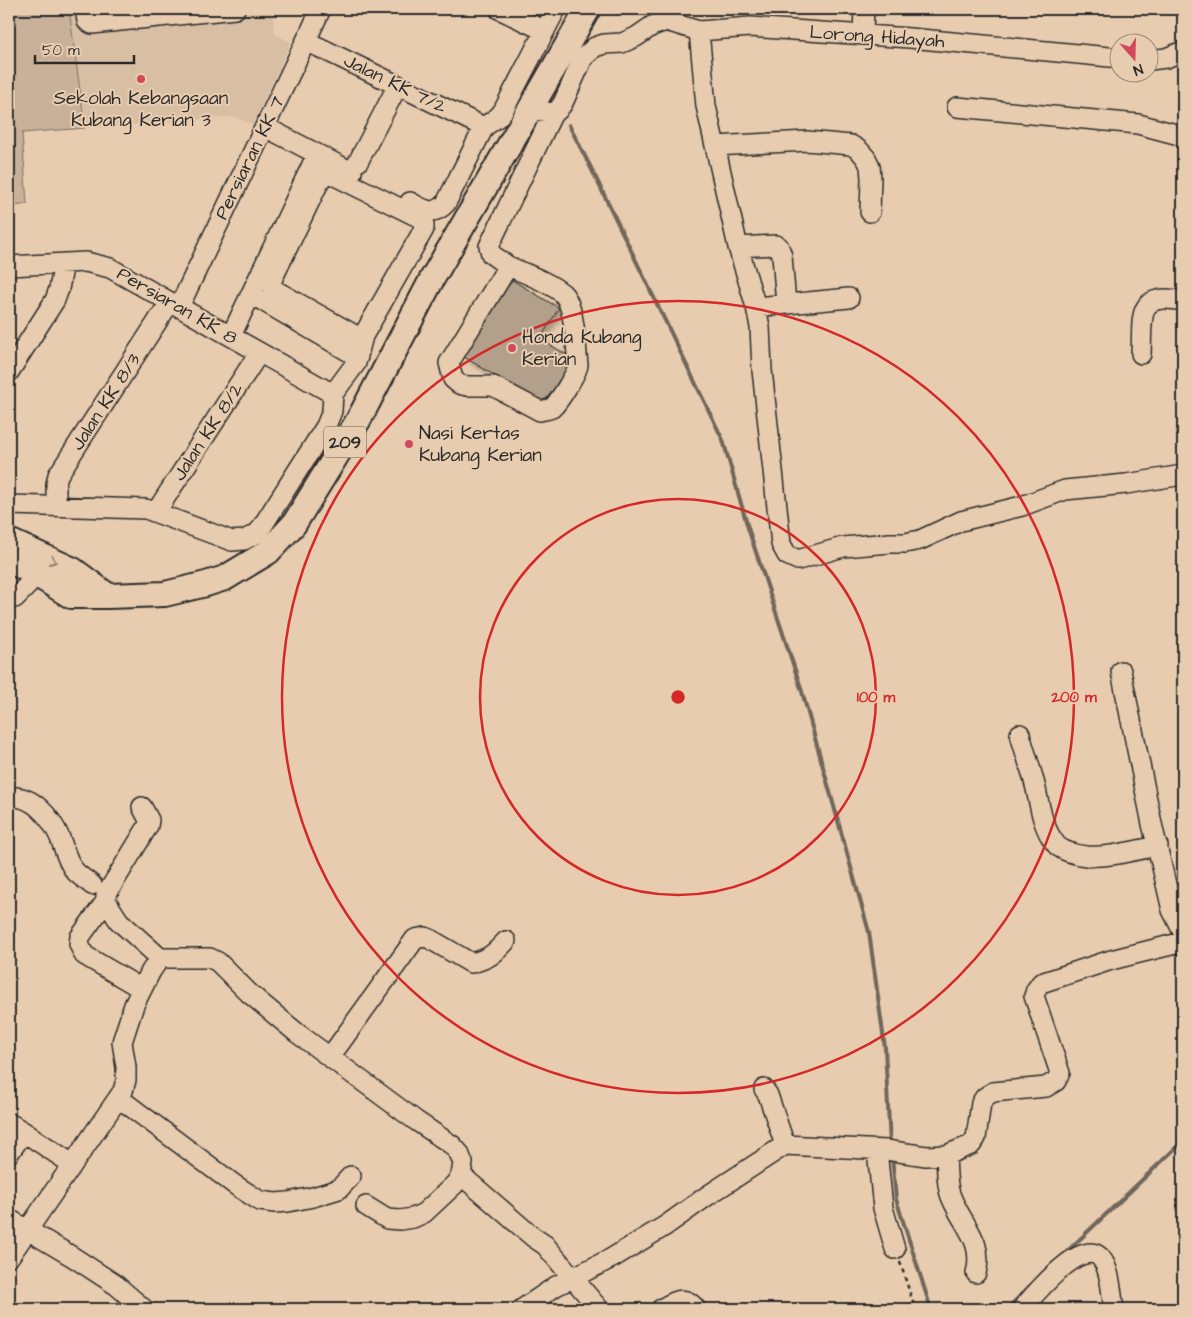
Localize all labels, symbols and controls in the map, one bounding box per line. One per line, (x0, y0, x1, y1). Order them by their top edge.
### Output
street label: Lorong Hidayah (809, 19, 946, 56)
scale bar (35, 32, 134, 64)
north arrow (1110, 32, 1160, 82)
text: 50 m (42, 40, 80, 61)
street label: Jalan KK 7/2 (339, 47, 451, 121)
text: N (1130, 58, 1146, 80)
marker: Sekolah Kebangsaan Kubang Kerian 3 (135, 73, 147, 85)
place label: Sekolah Kebangsaan Kubang Kerian 3 (54, 85, 228, 135)
street label: Persiaran KK 7 (208, 91, 292, 224)
street label: Persiaran KK 8 (112, 261, 242, 351)
place label: Honda Kubang Kerian (522, 324, 642, 373)
marker: Honda Kubang Kerian (506, 342, 518, 354)
street label: Jalan KK 8/3 (65, 348, 148, 456)
street label: Jalan KK 8/2 (166, 378, 250, 486)
place label: Nasi Kertas Kubang Kerian (419, 420, 542, 470)
road number: 209 (324, 427, 366, 458)
marker: Nasi Kertas Kubang Kerian (403, 438, 415, 450)
one-way arrow (48, 555, 57, 566)
text: 100 m (857, 687, 896, 708)
text: 200 m (1050, 687, 1097, 708)
centre of rings (669, 688, 687, 706)

